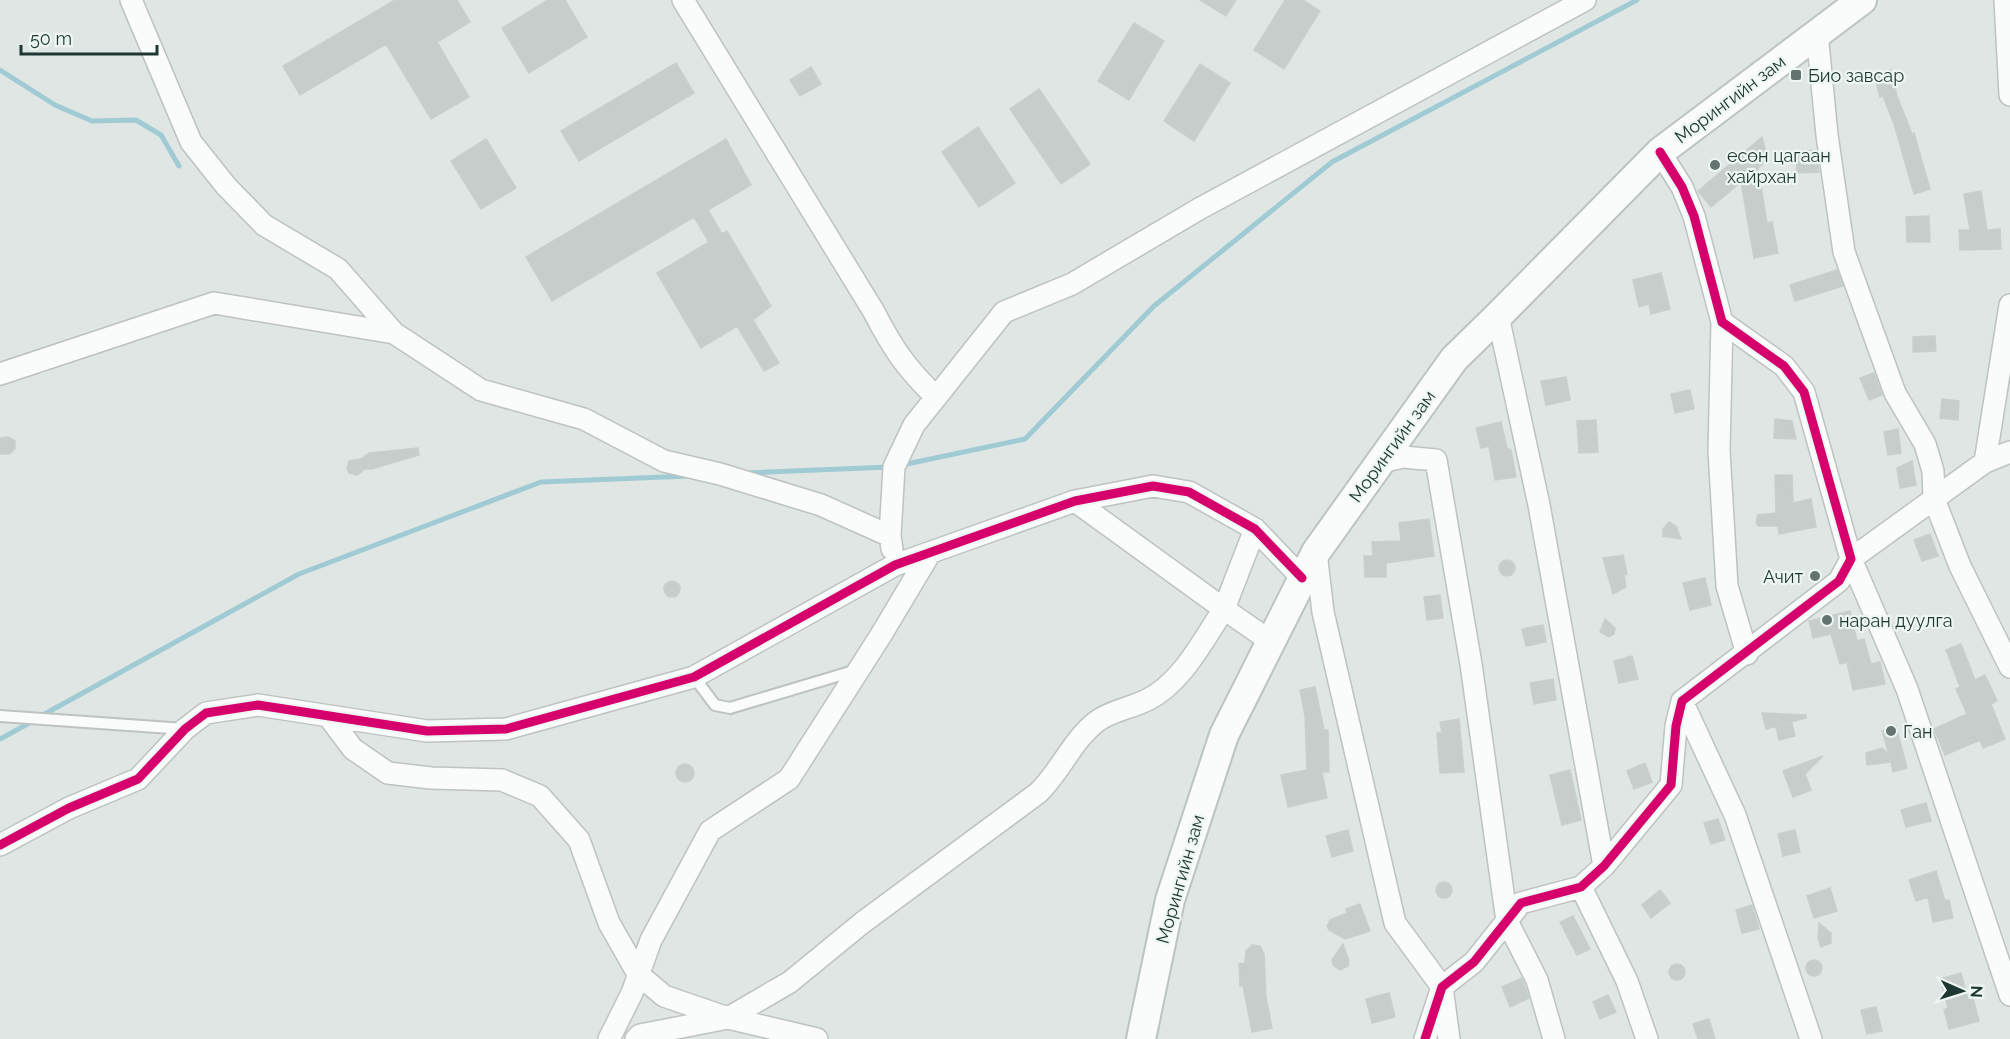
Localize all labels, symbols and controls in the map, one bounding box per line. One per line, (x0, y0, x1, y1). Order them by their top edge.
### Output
scale bar (21, 18, 158, 56)
text: 50 m (30, 28, 72, 49)
street label: Морингийн зам (1671, 51, 1789, 147)
place label: Био завсар (1808, 65, 1904, 86)
marker: Био завсар (1789, 68, 1803, 82)
place label: есөн цагаан хайрхан (1727, 145, 1831, 187)
marker: есөн цагаан хайрхан (1708, 158, 1722, 172)
street label: Морингийн зам (1344, 386, 1440, 506)
place label: Ачит (1763, 566, 1803, 587)
marker: Ачит (1808, 569, 1822, 583)
place label: наран дуулга (1839, 610, 1953, 631)
marker: наран дуулга (1820, 613, 1834, 627)
place label: Ган (1903, 721, 1933, 742)
marker: Ган (1884, 724, 1898, 738)
street label: Морингийн зам (1152, 812, 1208, 946)
north arrow (1932, 961, 1992, 1021)
text: N (1967, 985, 1986, 998)

